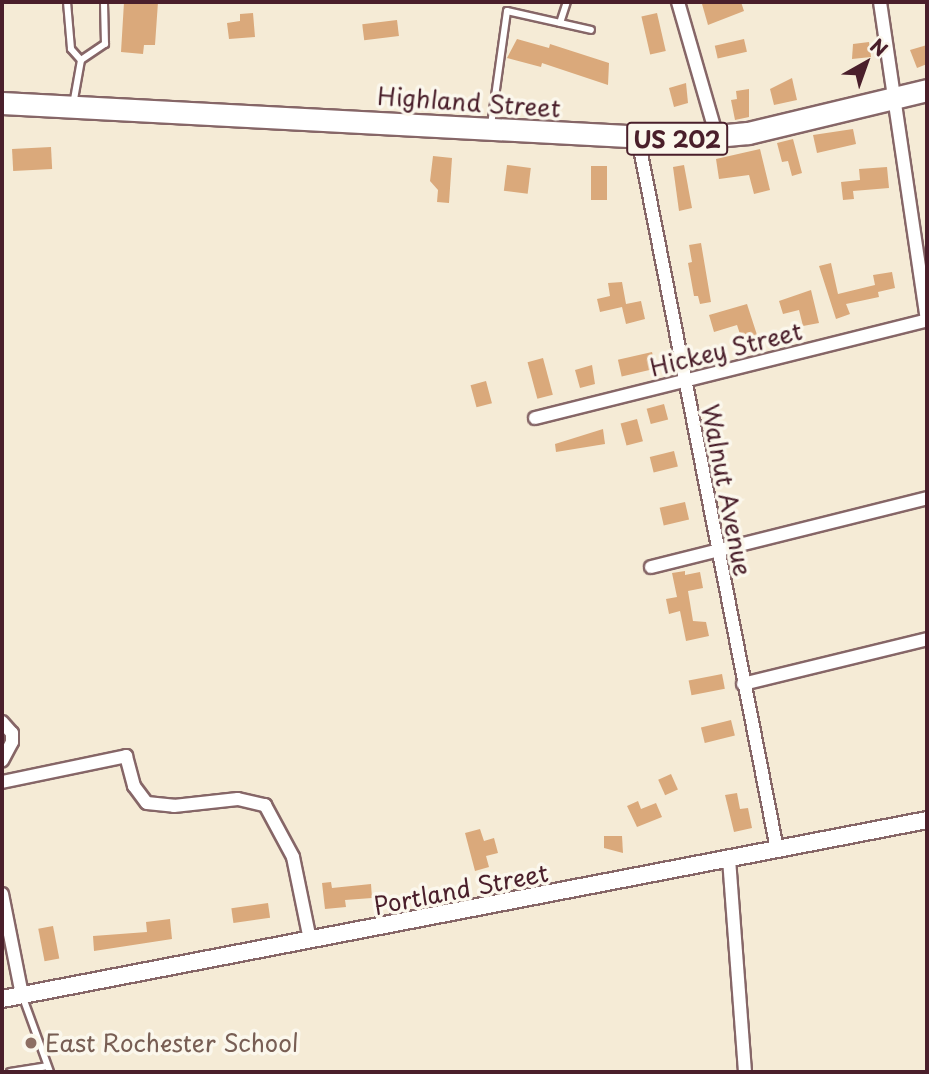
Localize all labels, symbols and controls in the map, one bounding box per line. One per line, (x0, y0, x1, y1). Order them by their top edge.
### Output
north arrow (831, 28, 901, 98)
text: N (865, 31, 894, 62)
street label: Highland Street (377, 81, 561, 123)
road number: US 202 (626, 120, 728, 158)
street label: Hickey Street (646, 316, 806, 382)
street label: Walnut Avenue (696, 403, 758, 577)
street label: Portland Street (371, 858, 551, 920)
place label: East Rochester School (45, 1029, 298, 1057)
marker: East Rochester School (23, 1035, 39, 1051)

